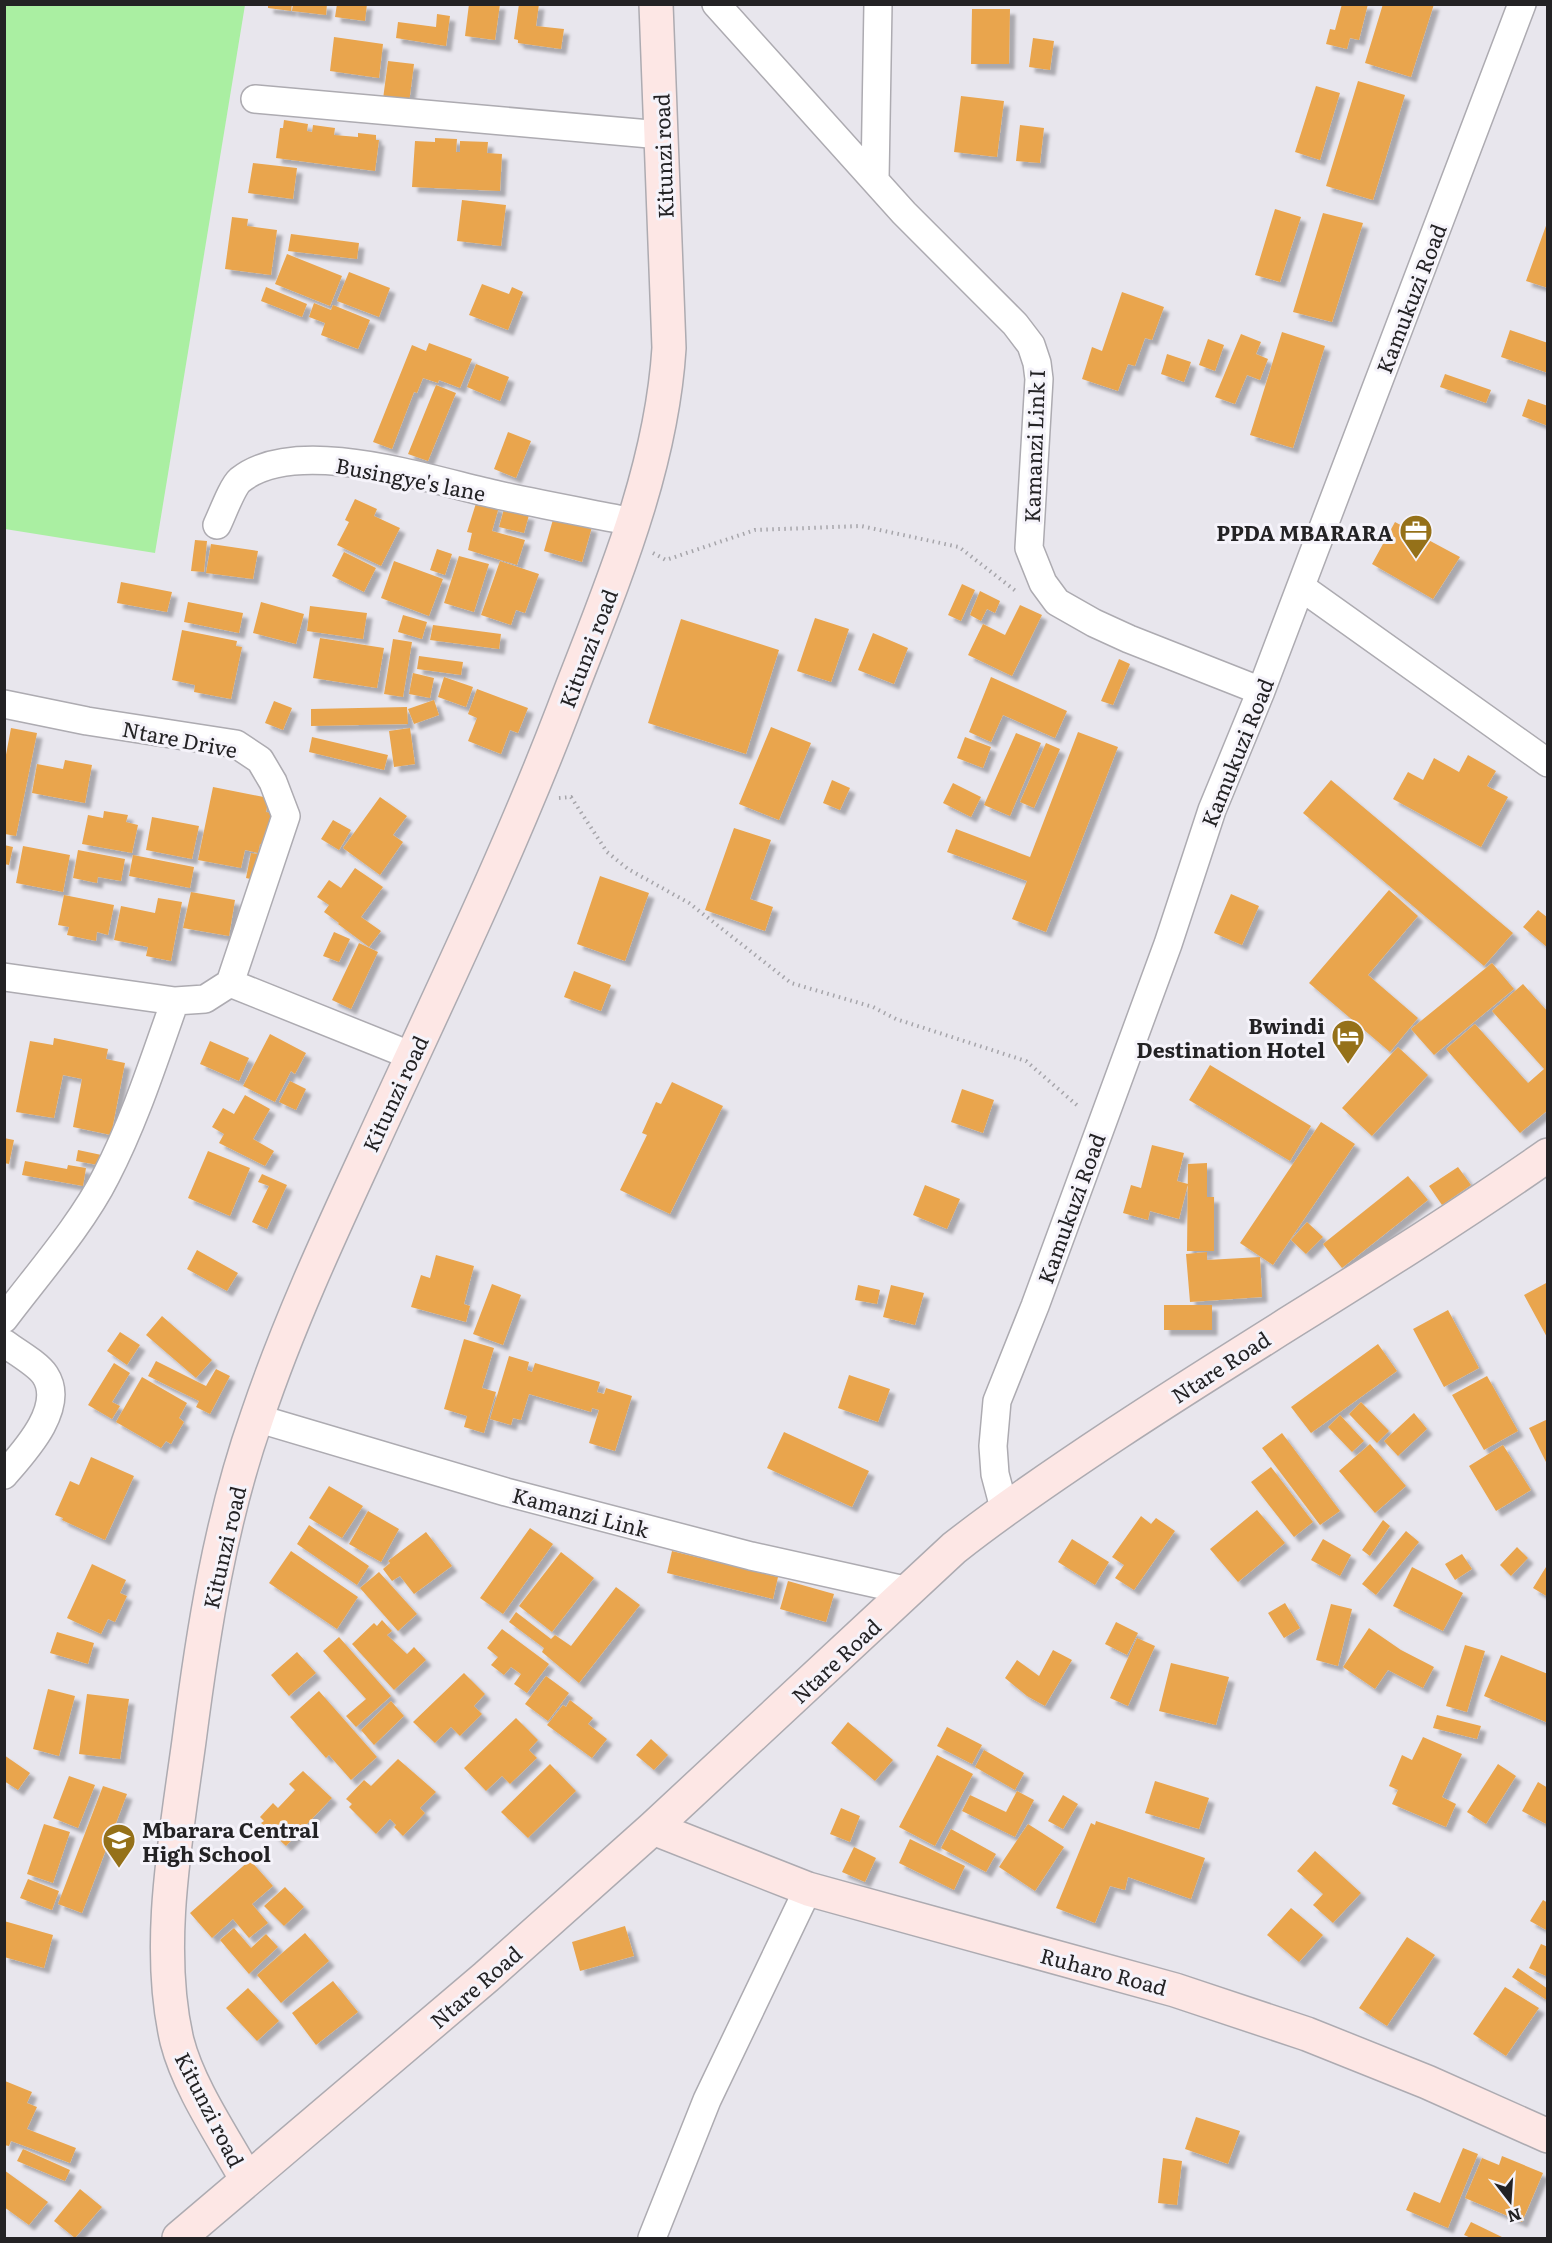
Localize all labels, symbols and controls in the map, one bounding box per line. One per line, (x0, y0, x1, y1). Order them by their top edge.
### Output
street label: Kitunzi road (644, 93, 680, 219)
street label: Kamukuzi Road (1367, 219, 1453, 377)
street label: Kamanzi Link I (1015, 369, 1051, 523)
street label: Busingye's lane (333, 448, 489, 508)
office icon: PPDA MBARARA (1398, 513, 1434, 560)
place label: PPDA MBARARA (1216, 516, 1393, 547)
street label: Kitunzi road (550, 584, 624, 712)
street label: Kamukuzi Road (1192, 673, 1280, 831)
street label: Ntare Drive (120, 712, 240, 764)
place label: Bwindi Destination Hotel (1136, 1009, 1325, 1064)
hotel icon: Bwindi Destination Hotel (1330, 1018, 1366, 1065)
street label: Kitunzi road (353, 1030, 435, 1156)
street label: Kamukuzi Road (1028, 1128, 1112, 1288)
street label: Ntare Road (1164, 1322, 1276, 1410)
street label: Kamanzi Link (509, 1478, 653, 1544)
street label: Kitunzi road (194, 1482, 252, 1611)
street label: Ntare Road (783, 1610, 887, 1710)
place label: Mbarara Central High School (142, 1813, 319, 1868)
school or university icon: Mbarara Central High School (101, 1822, 137, 1869)
street label: Ntare Road (422, 1937, 528, 2035)
street label: Ruharo Road (1037, 1938, 1171, 2002)
street label: Kitunzi road (169, 2046, 253, 2172)
north arrow (1480, 2171, 1540, 2231)
text: N (1505, 2203, 1525, 2230)

